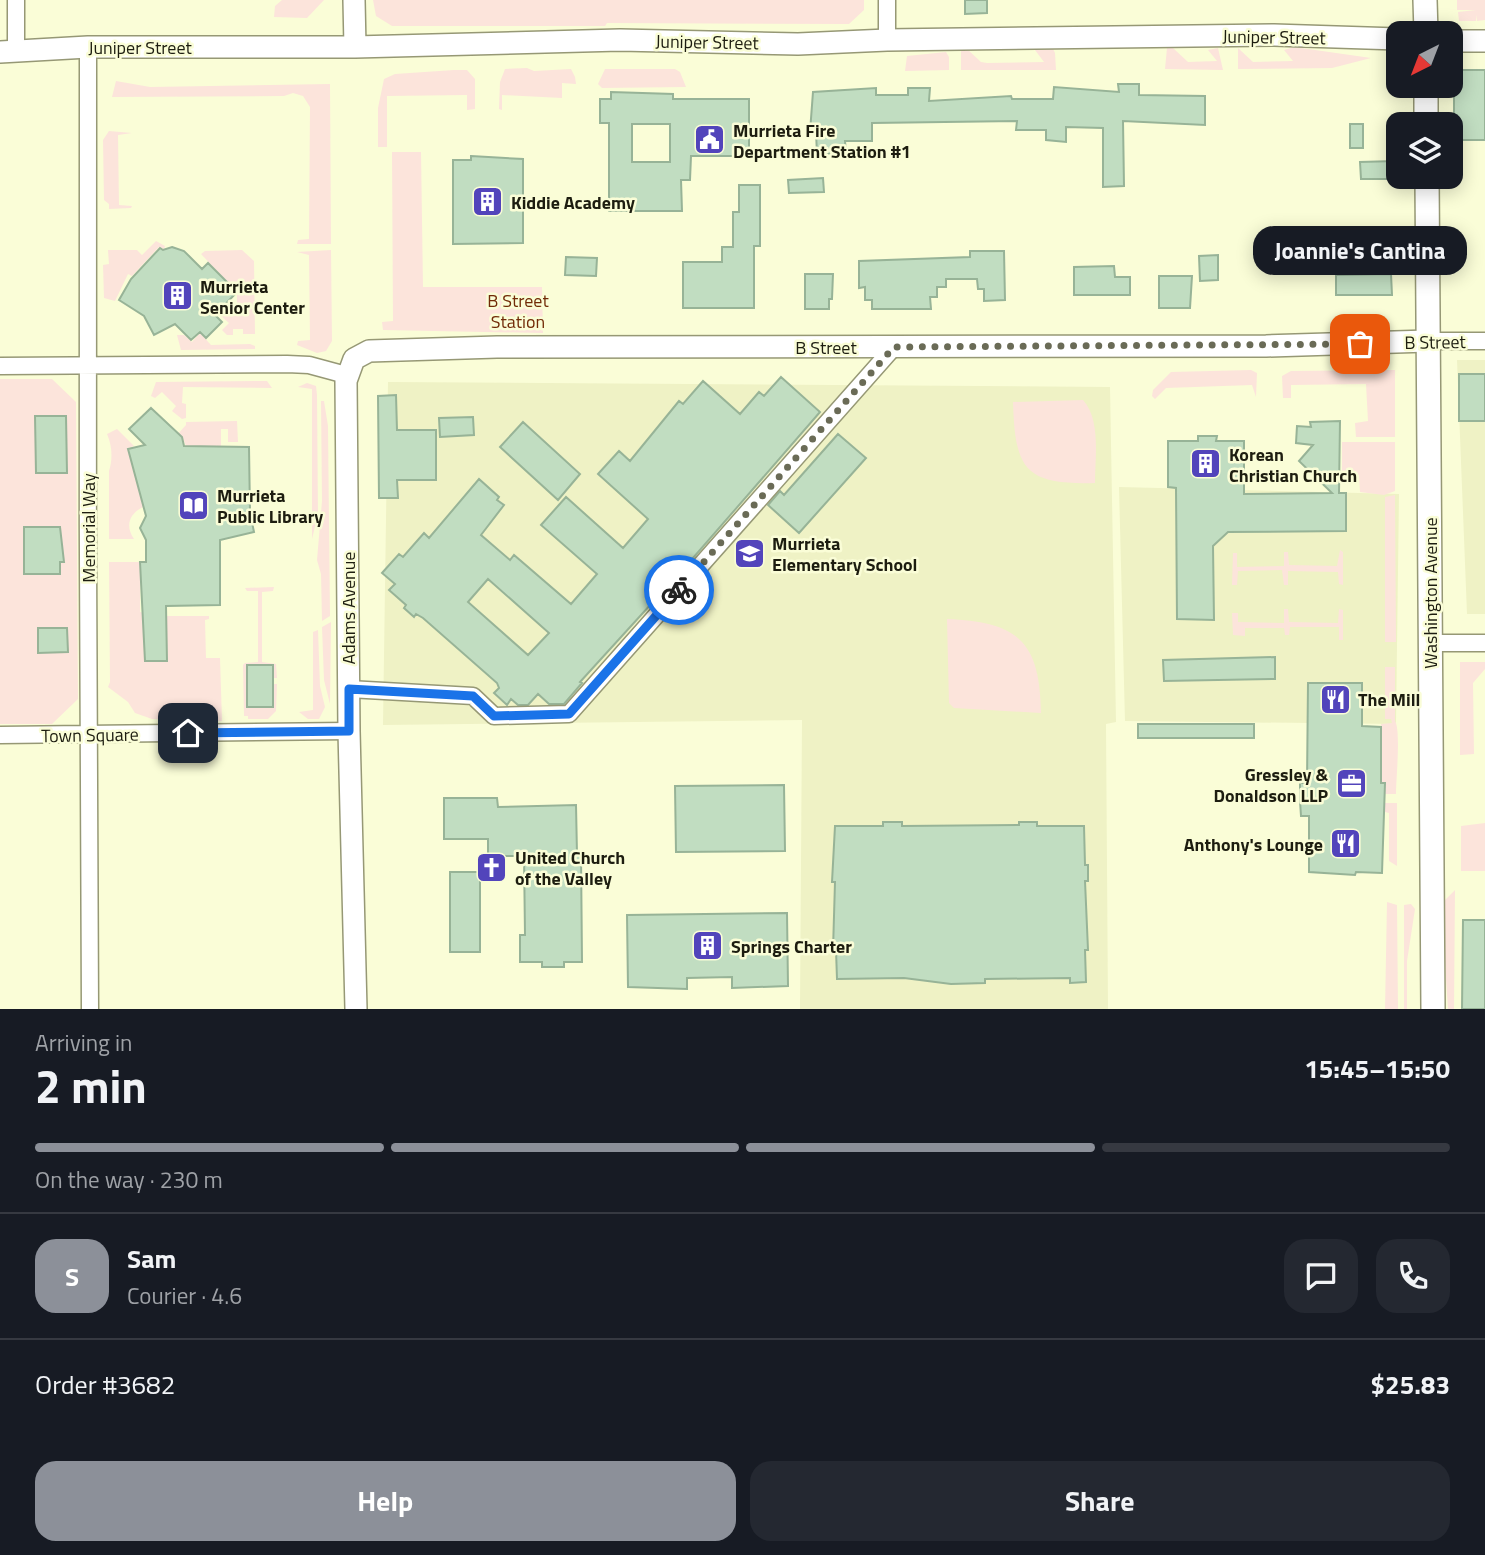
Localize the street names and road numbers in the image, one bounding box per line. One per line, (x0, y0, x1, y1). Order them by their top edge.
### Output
street label: Juniper Street (1222, 23, 1327, 51)
street label: Juniper Street (655, 28, 760, 56)
street label: Juniper Street (88, 34, 192, 61)
street label: B Street (1404, 328, 1467, 356)
street label: B Street (795, 334, 857, 361)
street label: Memorial Way (75, 473, 102, 583)
street label: Washington Avenue (1417, 517, 1444, 669)
street label: Adams Avenue (335, 552, 362, 664)
street label: Town Square (41, 721, 139, 749)

